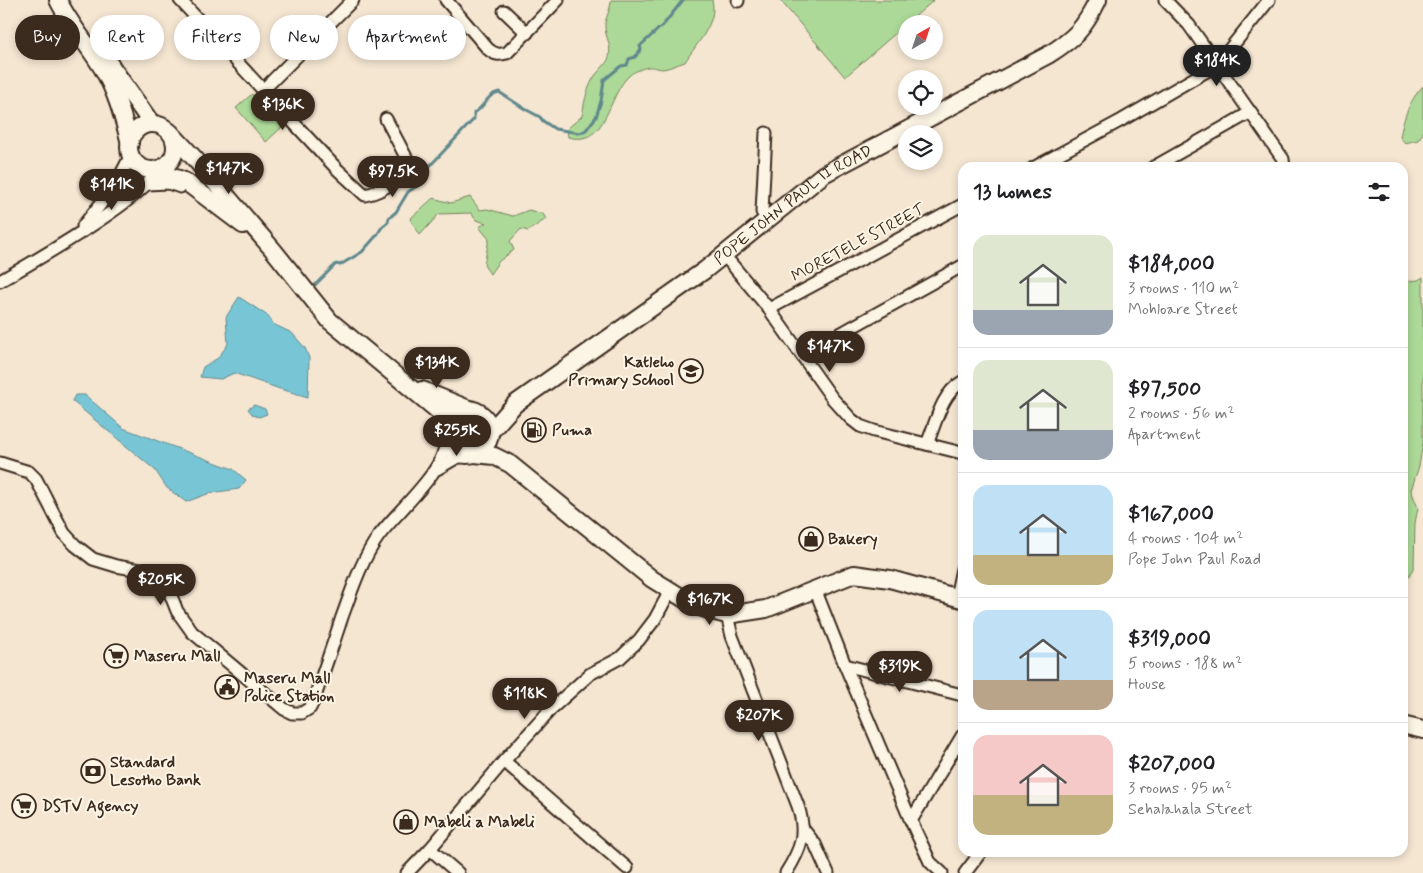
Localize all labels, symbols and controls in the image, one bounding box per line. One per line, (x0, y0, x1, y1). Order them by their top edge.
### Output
chip: Buy (15, 15, 80, 60)
chip: Rent (90, 15, 164, 60)
chip: Filters (174, 15, 260, 60)
chip: New (270, 15, 338, 60)
chip: Apartment (348, 15, 466, 60)
north arrow (898, 15, 942, 60)
map controls (898, 15, 943, 170)
pin: $184K (1182, 44, 1252, 87)
text: $184K (1194, 50, 1240, 71)
button: locate (898, 70, 943, 115)
pin: $136K (248, 88, 318, 131)
text: $136K (262, 94, 304, 115)
button: layers (898, 125, 943, 170)
street label: POPE JOHN PAUL II ROAD (709, 140, 876, 269)
pin: $147K (194, 152, 264, 195)
pin: $97.5K (352, 156, 434, 198)
text: $147K (206, 158, 252, 179)
text: $97.5K (368, 161, 418, 182)
pin: $141K (77, 168, 147, 211)
text: $141K (90, 174, 134, 195)
text: 13 homes (973, 178, 1052, 206)
icon: filters (1365, 178, 1393, 206)
street label: MORETELE STREET (788, 198, 929, 287)
text: $184,000 (1128, 250, 1215, 278)
icon: home (1013, 255, 1073, 315)
text: 3 rooms · 110 m² (1128, 278, 1239, 299)
text: Mohloare Street (1128, 299, 1238, 320)
pin: $147K (795, 330, 865, 373)
text: $147K (807, 336, 853, 357)
pin: $134K (402, 346, 472, 389)
text: $134K (415, 352, 459, 373)
place label: Katleho Primary School (568, 352, 674, 391)
school or university icon: Katleho Primary School (678, 358, 704, 384)
text: $97,500 (1128, 375, 1201, 403)
icon: home (1013, 380, 1073, 440)
text: 2 rooms · 56 m² (1128, 403, 1235, 424)
pin: $255K (422, 414, 492, 457)
fuel station icon: Puma (521, 417, 547, 443)
text: $255K (434, 420, 480, 441)
place label: Puma (552, 420, 592, 441)
text: Apartment (1128, 424, 1201, 445)
text: $167,000 (1128, 500, 1214, 528)
icon: home (1013, 505, 1073, 565)
shop icon: Bakery (798, 526, 824, 552)
text: 4 rooms · 104 m² (1128, 528, 1243, 549)
place label: Bakery (828, 529, 878, 550)
text: Pope John Paul Road (1128, 549, 1261, 570)
pin: $205K (126, 564, 196, 606)
text: $205K (138, 569, 184, 590)
pin: $167K (675, 584, 745, 626)
text: $167K (687, 589, 733, 610)
text: $319,000 (1128, 625, 1211, 653)
icon: home (1013, 630, 1073, 690)
supermarket icon: Maseru Mall (103, 643, 129, 669)
place label: Maseru Mall (134, 646, 220, 667)
pin: $319K (865, 650, 935, 693)
text: 5 rooms · 188 m² (1128, 653, 1242, 674)
text: $319K (878, 656, 922, 677)
place label: Maseru Mall Police Station (244, 668, 334, 707)
public building icon: Maseru Mall Police Station (214, 674, 240, 700)
text: House (1128, 674, 1166, 695)
pin: $118K (490, 678, 560, 720)
text: $118K (503, 683, 547, 704)
pin: $207K (724, 700, 794, 742)
text: $207K (736, 705, 782, 726)
text: $207,000 (1128, 750, 1215, 778)
place label: Standard Lesotho Bank (110, 752, 201, 791)
icon: home (1013, 755, 1073, 815)
bank icon: Standard Lesotho Bank (80, 758, 106, 784)
text: 3 rooms · 95 m² (1128, 778, 1232, 799)
supermarket icon: DSTV Agency (11, 793, 37, 819)
place label: DSTV Agency (42, 796, 138, 819)
text: Sehalahala Street (1128, 799, 1253, 820)
shop icon: Mabeli a Mabeli (393, 809, 419, 835)
place label: Mabeli a Mabeli (424, 812, 535, 833)

